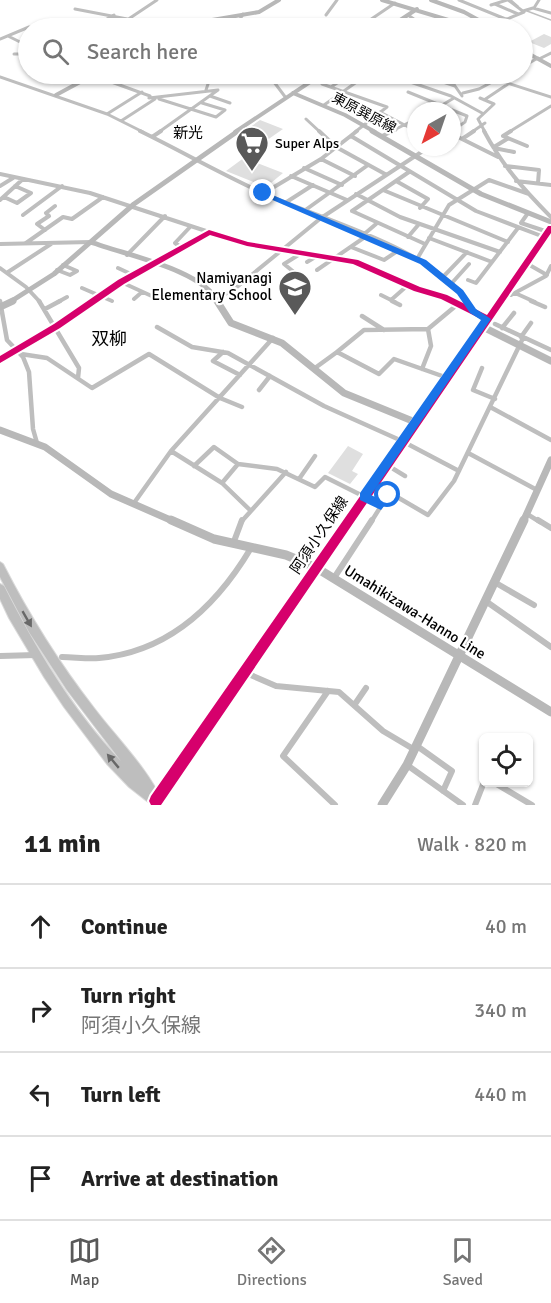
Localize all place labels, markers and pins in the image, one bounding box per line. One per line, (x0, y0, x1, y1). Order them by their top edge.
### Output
supermarket icon: Super Alps (234, 125, 270, 172)
place label: Super Alps (275, 135, 339, 152)
place label: Namiyanagi Elementary School (151, 269, 272, 304)
school or university icon: Namiyanagi Elementary School (277, 269, 313, 316)

